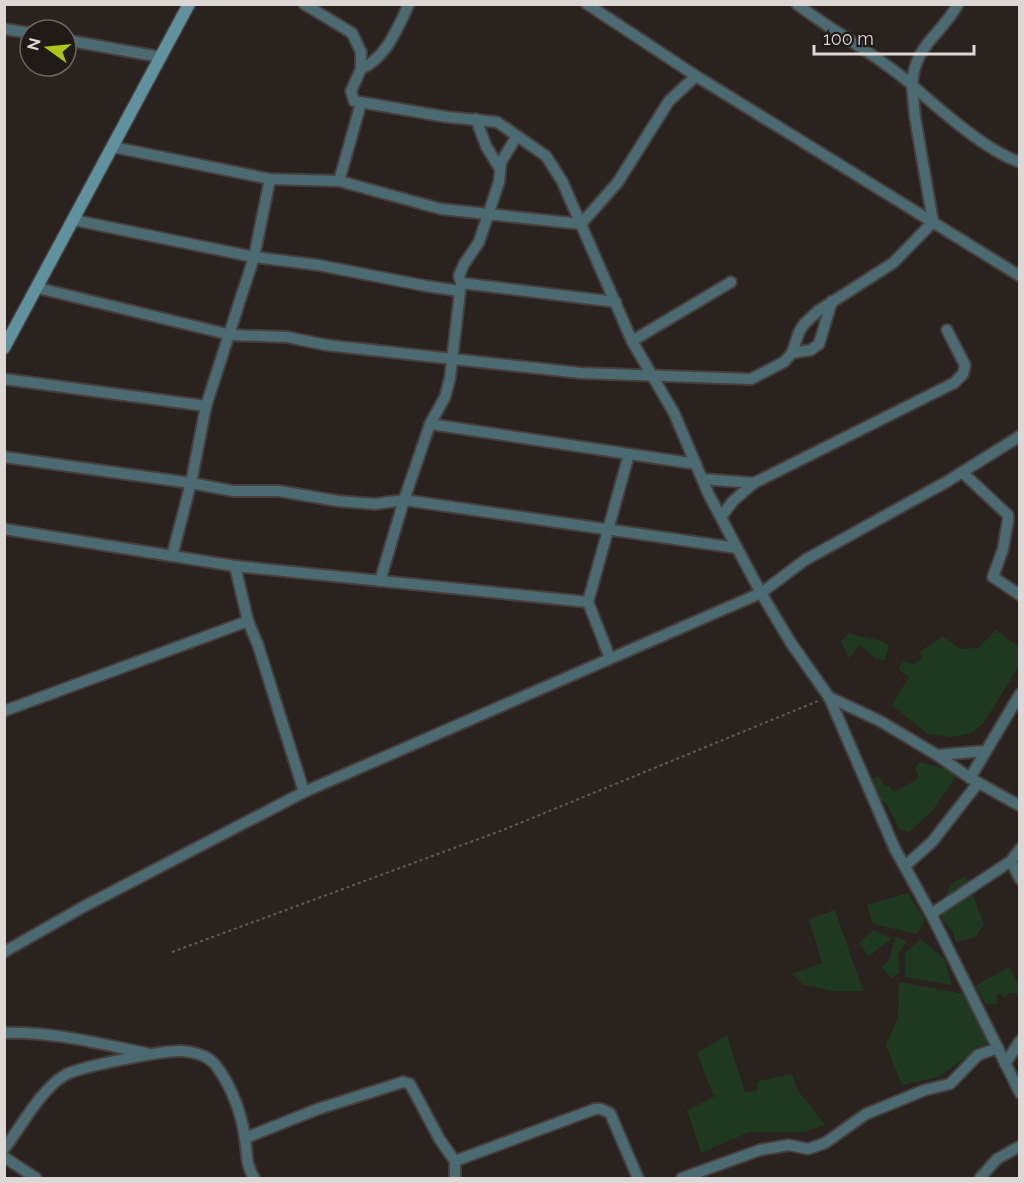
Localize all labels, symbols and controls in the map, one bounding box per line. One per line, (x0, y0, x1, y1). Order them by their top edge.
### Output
north arrow (18, 18, 78, 78)
scale bar (814, 18, 974, 56)
text: 100 m (823, 28, 874, 49)
text: N (23, 36, 45, 53)

